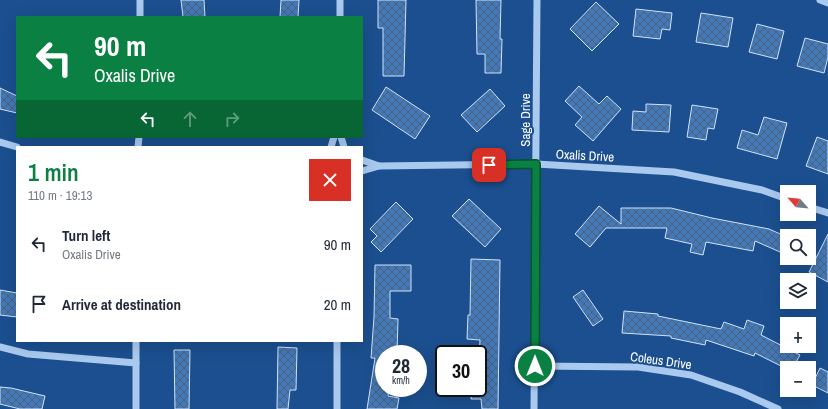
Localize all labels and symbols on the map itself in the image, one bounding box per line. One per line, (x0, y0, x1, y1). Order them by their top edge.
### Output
street label: Sage Drive (517, 93, 534, 147)
street label: Oxalis Drive (555, 145, 615, 166)
pin (472, 148, 506, 182)
north arrow (780, 185, 816, 221)
speed limit sign: 30 (435, 345, 487, 397)
position arrow (514, 345, 556, 387)
street label: Coleus Drive (629, 348, 693, 373)

